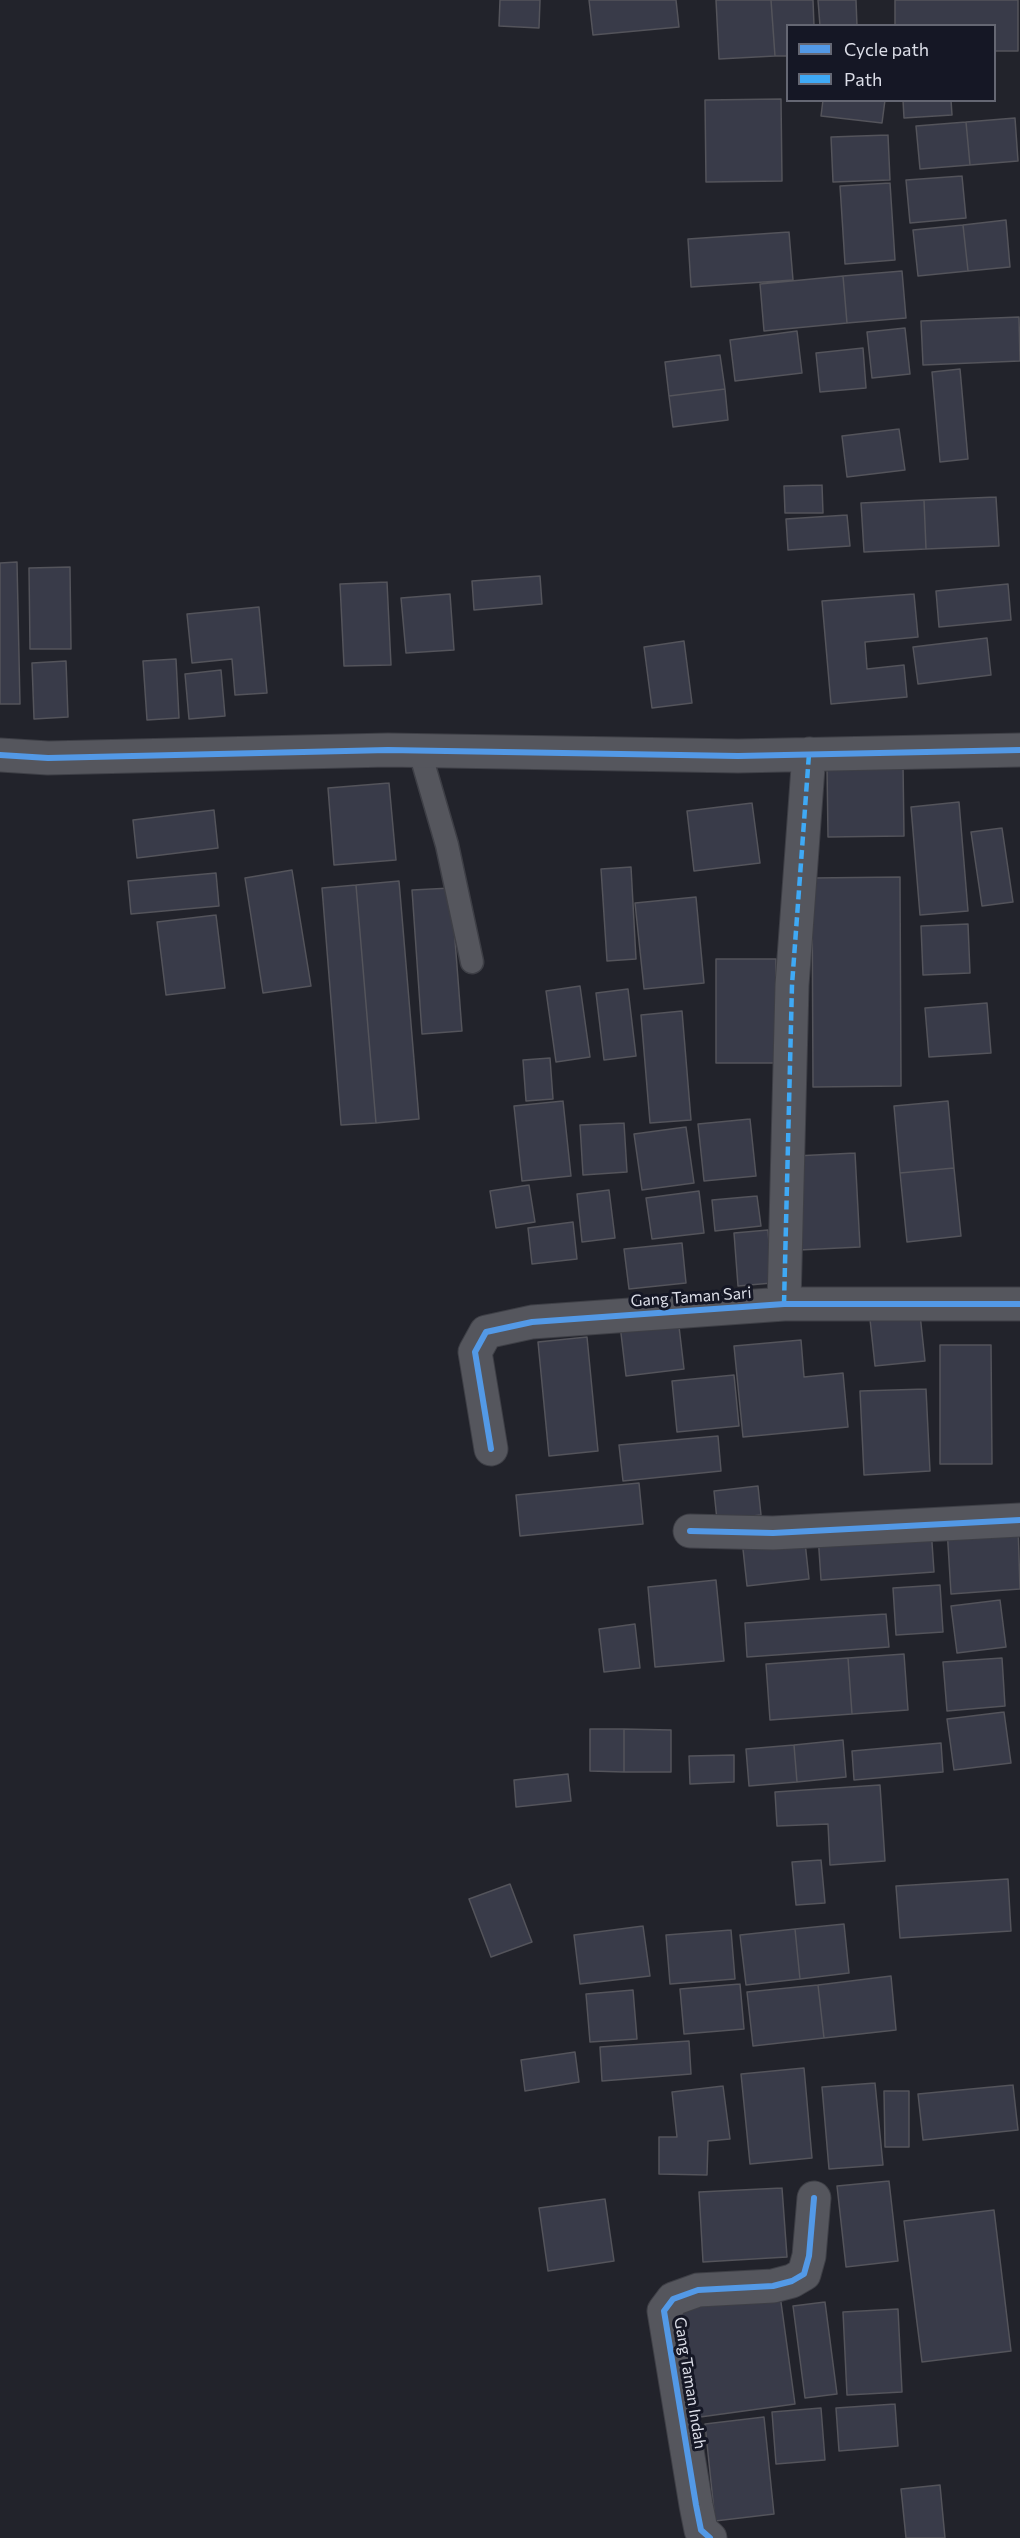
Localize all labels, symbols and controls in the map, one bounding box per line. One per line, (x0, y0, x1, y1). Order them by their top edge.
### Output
legend (786, 24, 996, 102)
text: Cycle path (844, 38, 929, 60)
text: Path (844, 68, 882, 90)
street label: Gang Taman Sari (630, 1283, 752, 1311)
street label: Gang Taman Indah (670, 2316, 710, 2450)

